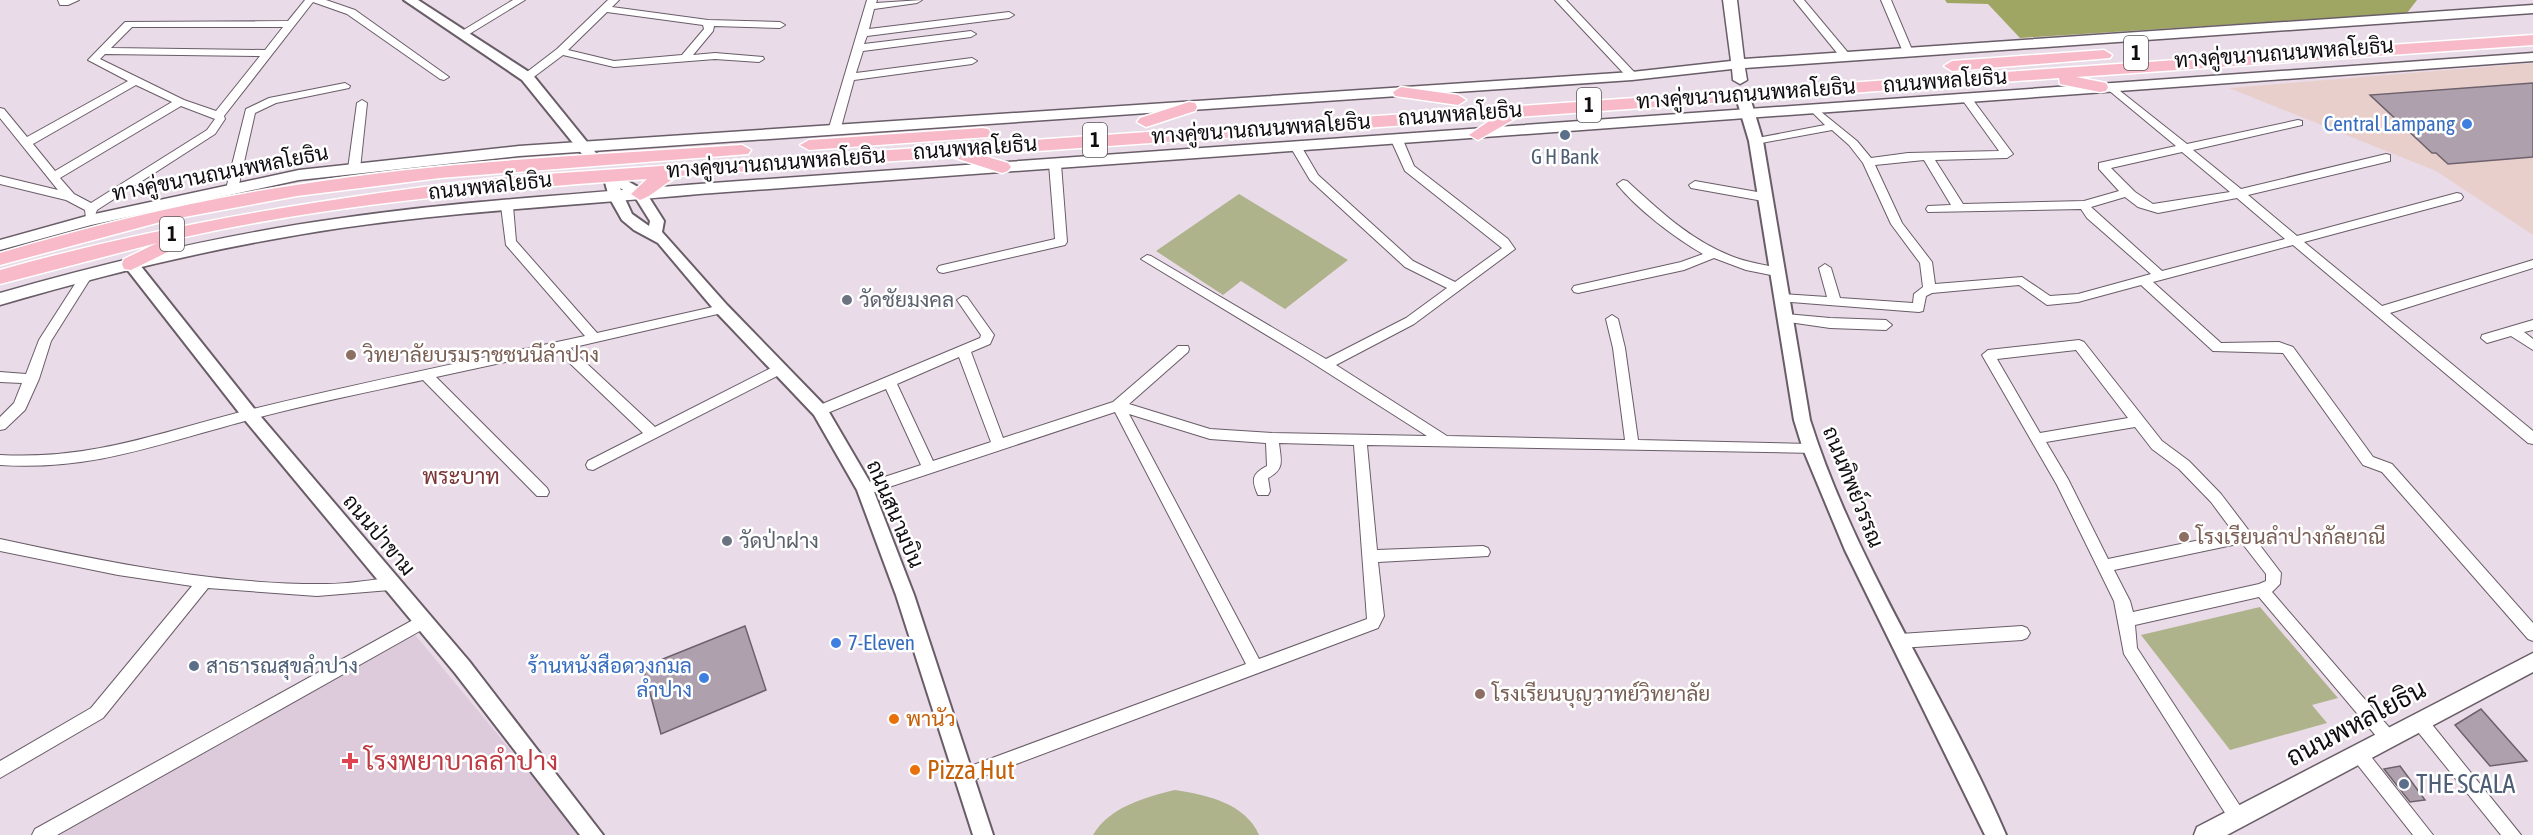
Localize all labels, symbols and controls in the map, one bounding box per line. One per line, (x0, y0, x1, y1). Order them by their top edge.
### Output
street label: ทางคู่ขนานถนนพหลโยธิน (2173, 32, 2395, 76)
road number: 1 (2124, 36, 2148, 70)
street label: ถนนพหลโยธิน (1882, 64, 2008, 96)
street label: ทางคู่ขนานถนนพหลโยธิน (1635, 73, 1857, 117)
road number: 1 (1577, 88, 1601, 122)
street label: ถนนพหลโยธิน (1397, 97, 1523, 129)
street label: ทางคู่ขนานถนนพหลโยธิน (1150, 108, 1372, 152)
place label: Central Lampang (2324, 111, 2455, 135)
marker: Central Lampang (2460, 117, 2474, 131)
road number: 1 (1083, 123, 1107, 157)
marker: G H Bank (1558, 128, 1572, 142)
street label: ถนนพหลโยธิน (912, 131, 1038, 163)
street label: ทางคู่ขนานถนนพหลโยธิน (110, 139, 331, 209)
street label: ทางคู่ขนานถนนพหลโยธิน (665, 142, 887, 186)
place label: G H Bank (1531, 144, 1599, 168)
street label: ถนนพหลโยธิน (427, 167, 553, 203)
road number: 1 (160, 217, 184, 251)
place label: วัดชัยมงคล (859, 287, 954, 311)
marker: วัดชัยมงคล (840, 293, 854, 307)
place label: วิทยาลัยบรมราชชนนีลำปาง (363, 342, 599, 366)
marker: วิทยาลัยบรมราชชนนีลำปาง (344, 348, 358, 362)
street label: ถนนทิพย์วรรณ (1819, 422, 1890, 551)
street label: ถนนสนามบิน (863, 456, 929, 571)
district label: พระบาท (422, 463, 500, 489)
street label: ถนนป่าขาม (339, 489, 421, 580)
place label: โรงเรียนลำปางกัลยาณี (2195, 524, 2385, 548)
place label: วัดป่าฝาง (739, 528, 819, 552)
marker: โรงเรียนลำปางกัลยาณี (2177, 530, 2191, 544)
marker: วัดป่าฝาง (720, 534, 734, 548)
place label: 7-Eleven (848, 630, 915, 654)
marker: 7-Eleven (829, 636, 843, 650)
place label: ร้านหนังสือดวงกมล ลำปาง (528, 652, 692, 701)
place label: สาธารณสุขลำปาง (206, 653, 358, 680)
marker: สาธารณสุขลำปาง (187, 659, 201, 673)
marker: ร้านหนังสือดวงกมล ลำปาง (697, 671, 711, 685)
street label: ถนนพหลโยธิน (2281, 673, 2431, 772)
place label: โรงเรียนบุญวาทย์วิทยาลัย (1491, 680, 1710, 708)
marker: โรงเรียนบุญวาทย์วิทยาลัย (1473, 687, 1487, 701)
place label: พานัว (906, 706, 955, 730)
marker: พานัว (887, 712, 901, 726)
place label: โรงพยาบาลลำปาง (362, 745, 558, 776)
marker: โรงพยาบาลลำปาง (341, 752, 359, 770)
place label: Pizza Hut (927, 755, 1015, 785)
marker: Pizza Hut (908, 763, 922, 777)
place label: THE SCALA (2416, 769, 2516, 799)
marker: THE SCALA (2397, 777, 2411, 791)

